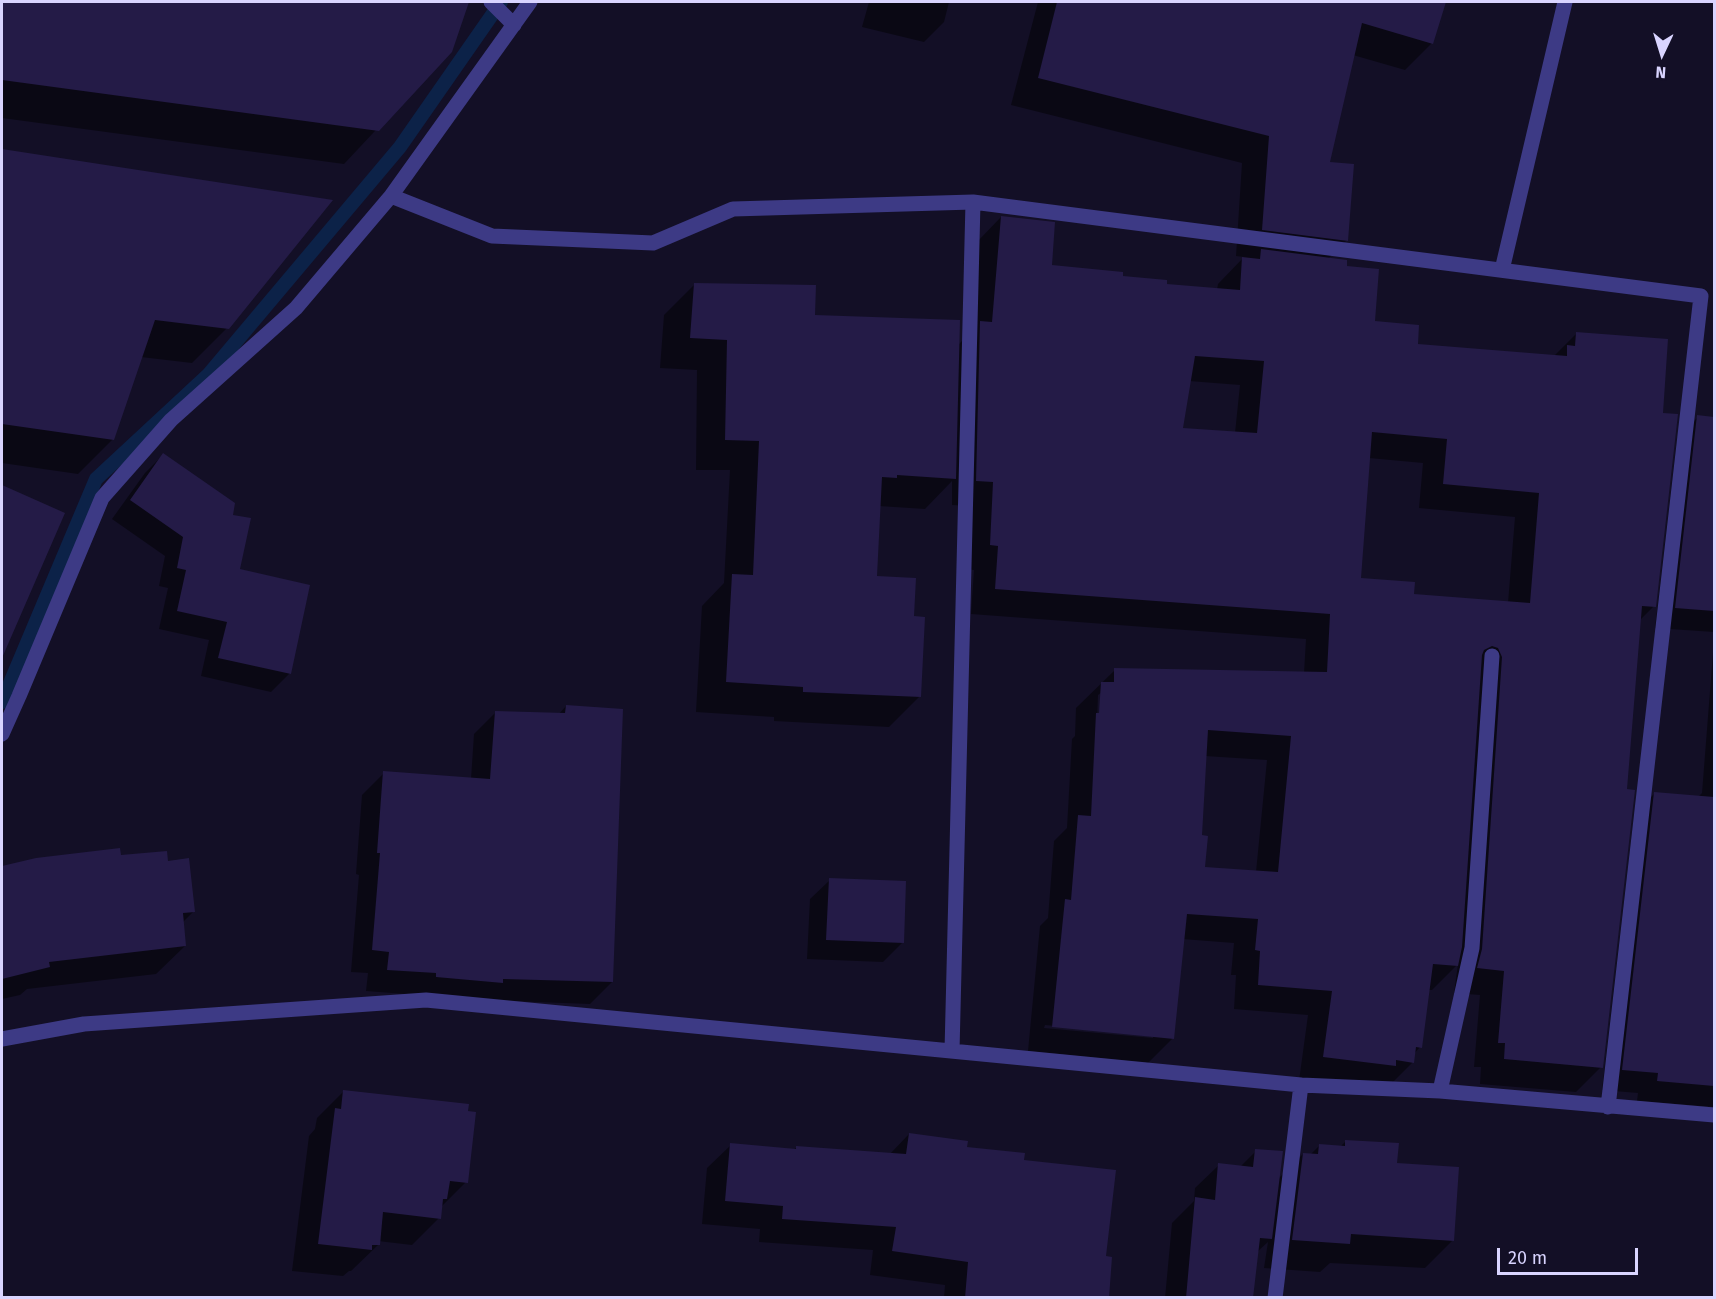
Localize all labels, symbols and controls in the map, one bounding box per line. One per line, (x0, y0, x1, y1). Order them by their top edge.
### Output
north arrow (1632, 24, 1692, 84)
text: N (1655, 63, 1667, 82)
scale bar (1500, 1236, 1641, 1274)
text: 20 m (1508, 1247, 1547, 1269)

